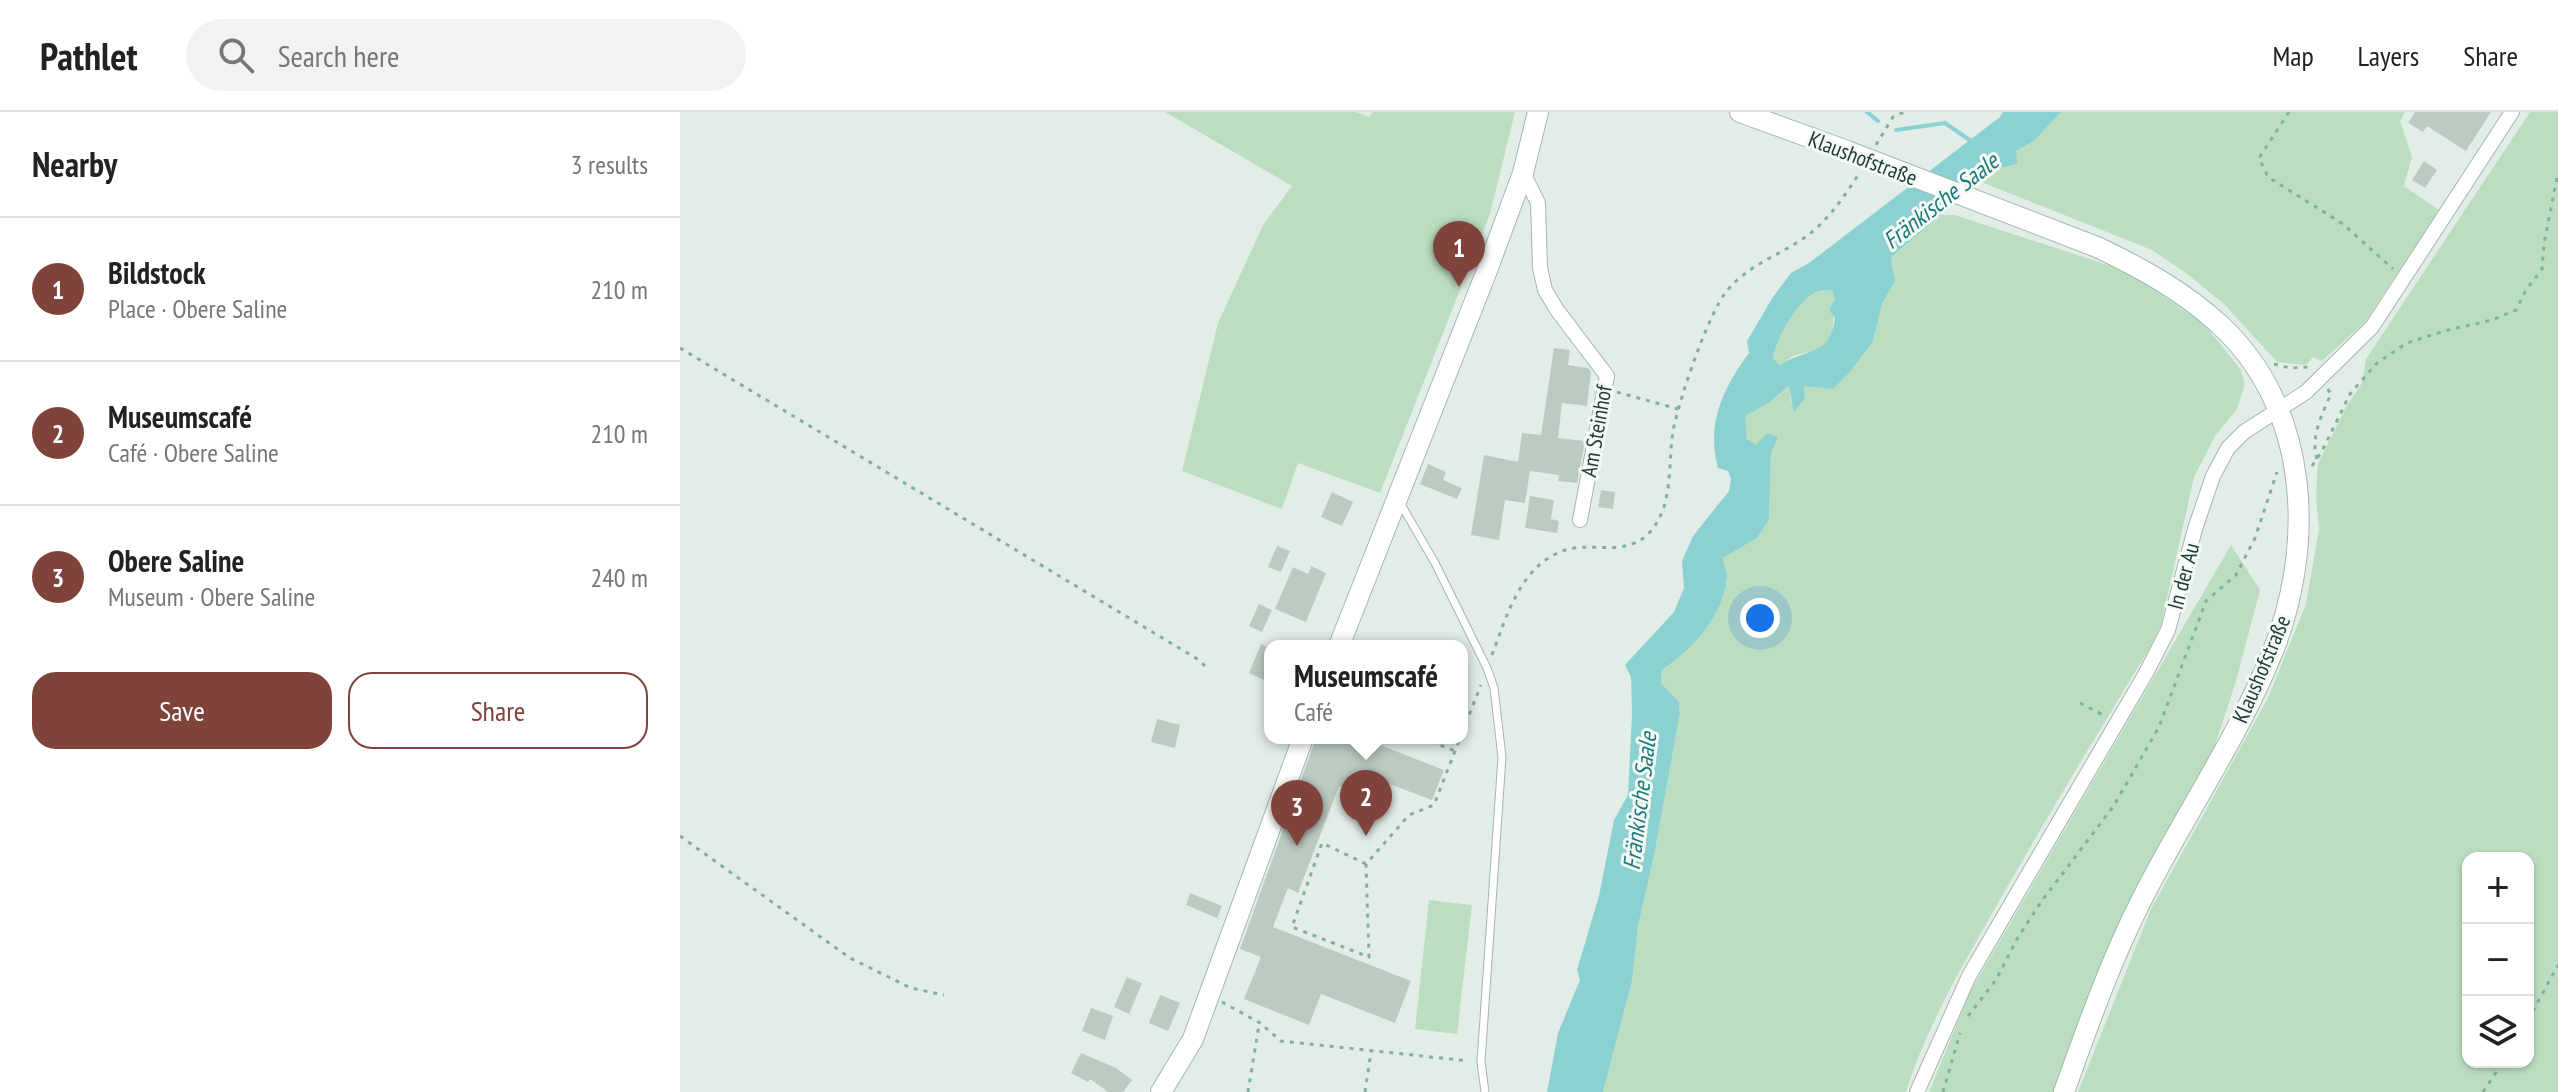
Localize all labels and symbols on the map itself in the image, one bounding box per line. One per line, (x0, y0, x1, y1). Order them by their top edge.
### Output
street label: Klaushofstraße (1805, 124, 1921, 192)
water label: Fränkische Saale (1877, 145, 2006, 255)
pin: 1 (1433, 221, 1485, 287)
street label: Am Steinhof (1574, 382, 1618, 479)
street label: In der Au (2161, 539, 2205, 613)
your location (1740, 598, 1780, 638)
street label: Klaushofstraße (2226, 611, 2296, 727)
water label: Fränkische Saale (1616, 728, 1664, 871)
pin: 2 (1340, 770, 1392, 836)
pin: 3 (1271, 780, 1323, 846)

